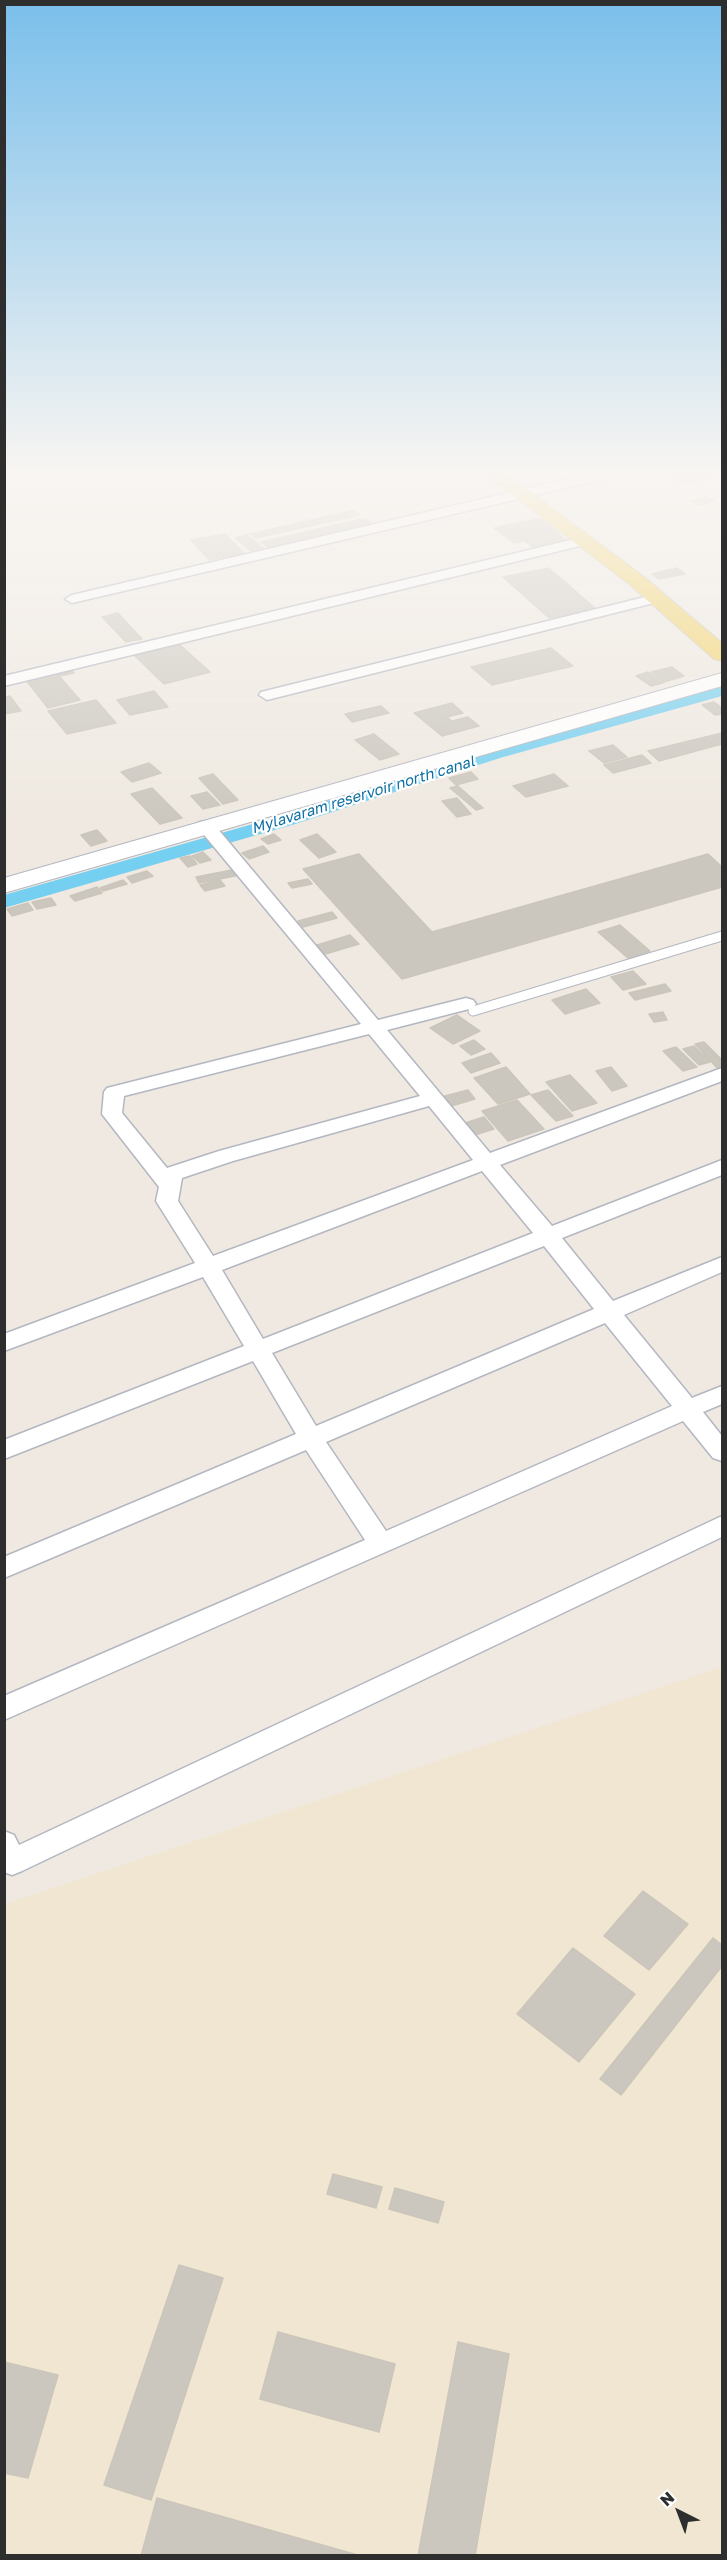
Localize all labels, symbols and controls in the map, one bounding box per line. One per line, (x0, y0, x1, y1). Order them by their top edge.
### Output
water label: Mylavaram reservoir north canal (249, 752, 477, 838)
north arrow (649, 2482, 709, 2542)
text: N (656, 2487, 678, 2510)

